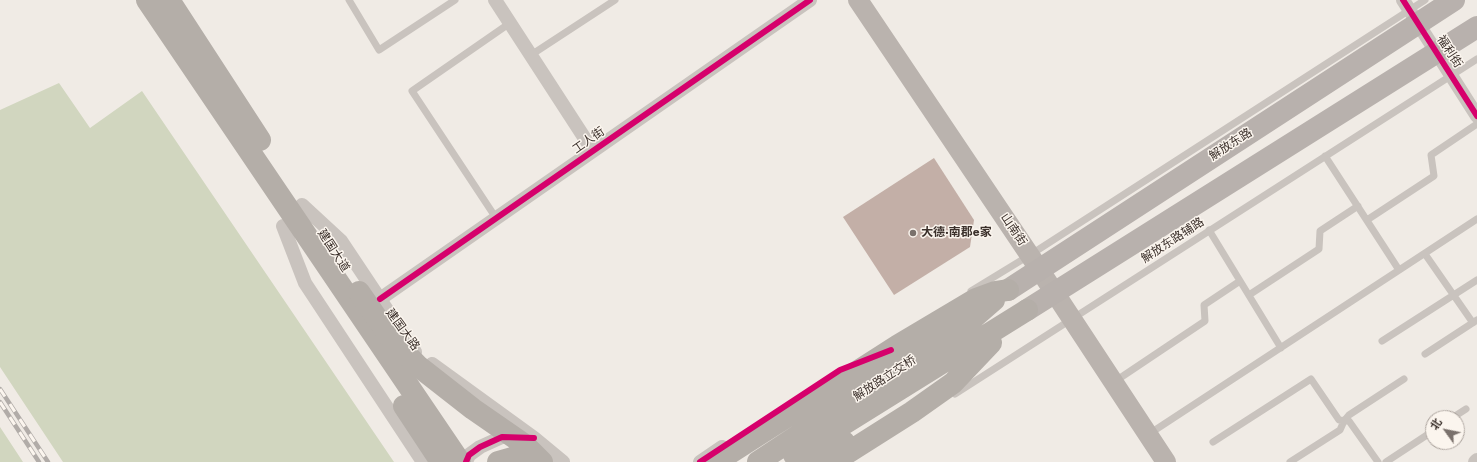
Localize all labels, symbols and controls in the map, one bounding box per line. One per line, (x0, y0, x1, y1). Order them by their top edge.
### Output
street label: 福利街 (1433, 33, 1465, 71)
street label: 工人街 (570, 125, 608, 157)
street label: 解放东路 (1207, 126, 1255, 164)
street label: 山南街 (997, 211, 1029, 249)
street label: 解放东路辅路 (1139, 215, 1207, 267)
place label: 大德·南郡e家 (921, 226, 992, 240)
street label: 建国大道 (314, 227, 352, 275)
marker: 大德·南郡e家 (908, 228, 918, 238)
street label: 建国大路 (382, 306, 422, 354)
street label: 解放路立交桥 (851, 353, 919, 405)
north arrow (1425, 410, 1465, 450)
text: 北 (1426, 415, 1445, 433)

